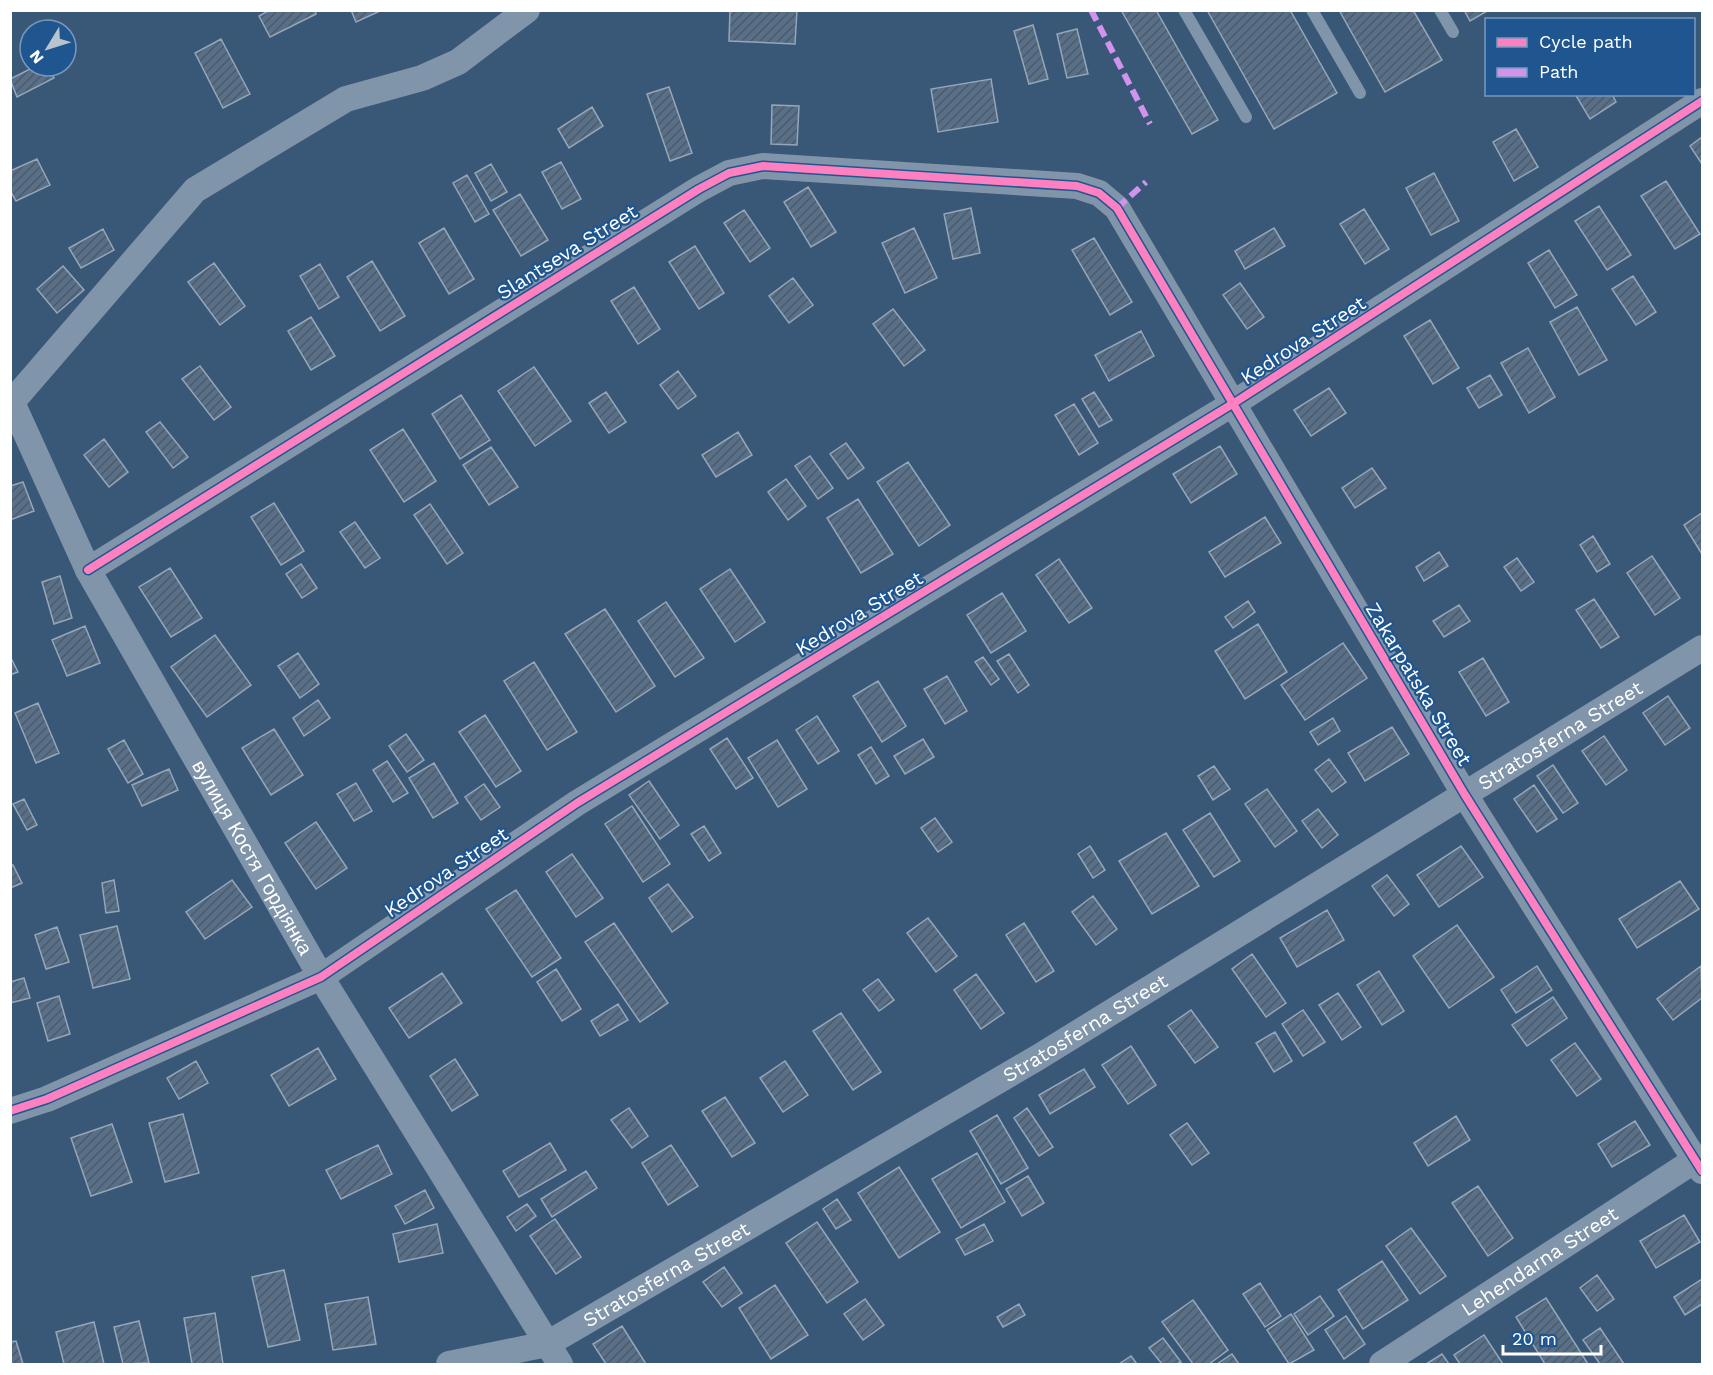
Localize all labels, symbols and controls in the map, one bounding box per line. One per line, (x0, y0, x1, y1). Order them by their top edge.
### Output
north arrow (18, 18, 78, 78)
legend (1485, 18, 1695, 96)
text: Cycle path (1539, 31, 1633, 52)
text: N (25, 46, 48, 67)
text: Path (1539, 61, 1579, 82)
street label: Slantseva Street (492, 199, 642, 305)
street label: Kedrova Street (1236, 290, 1371, 389)
street label: Kedrova Street (791, 565, 928, 660)
street label: Zakarpatska Street (1361, 598, 1477, 770)
street label: Stratosferna Street (1474, 675, 1647, 795)
street label: вулиця Костя Гордіянка (187, 756, 318, 960)
street label: Kedrova Street (380, 821, 513, 922)
street label: Stratosferna Street (998, 968, 1172, 1087)
street label: Lehendarna Street (1457, 1201, 1623, 1321)
street label: Stratosferna Street (579, 1216, 754, 1332)
scale bar (1503, 1318, 1600, 1356)
text: 20 m (1512, 1328, 1557, 1349)

